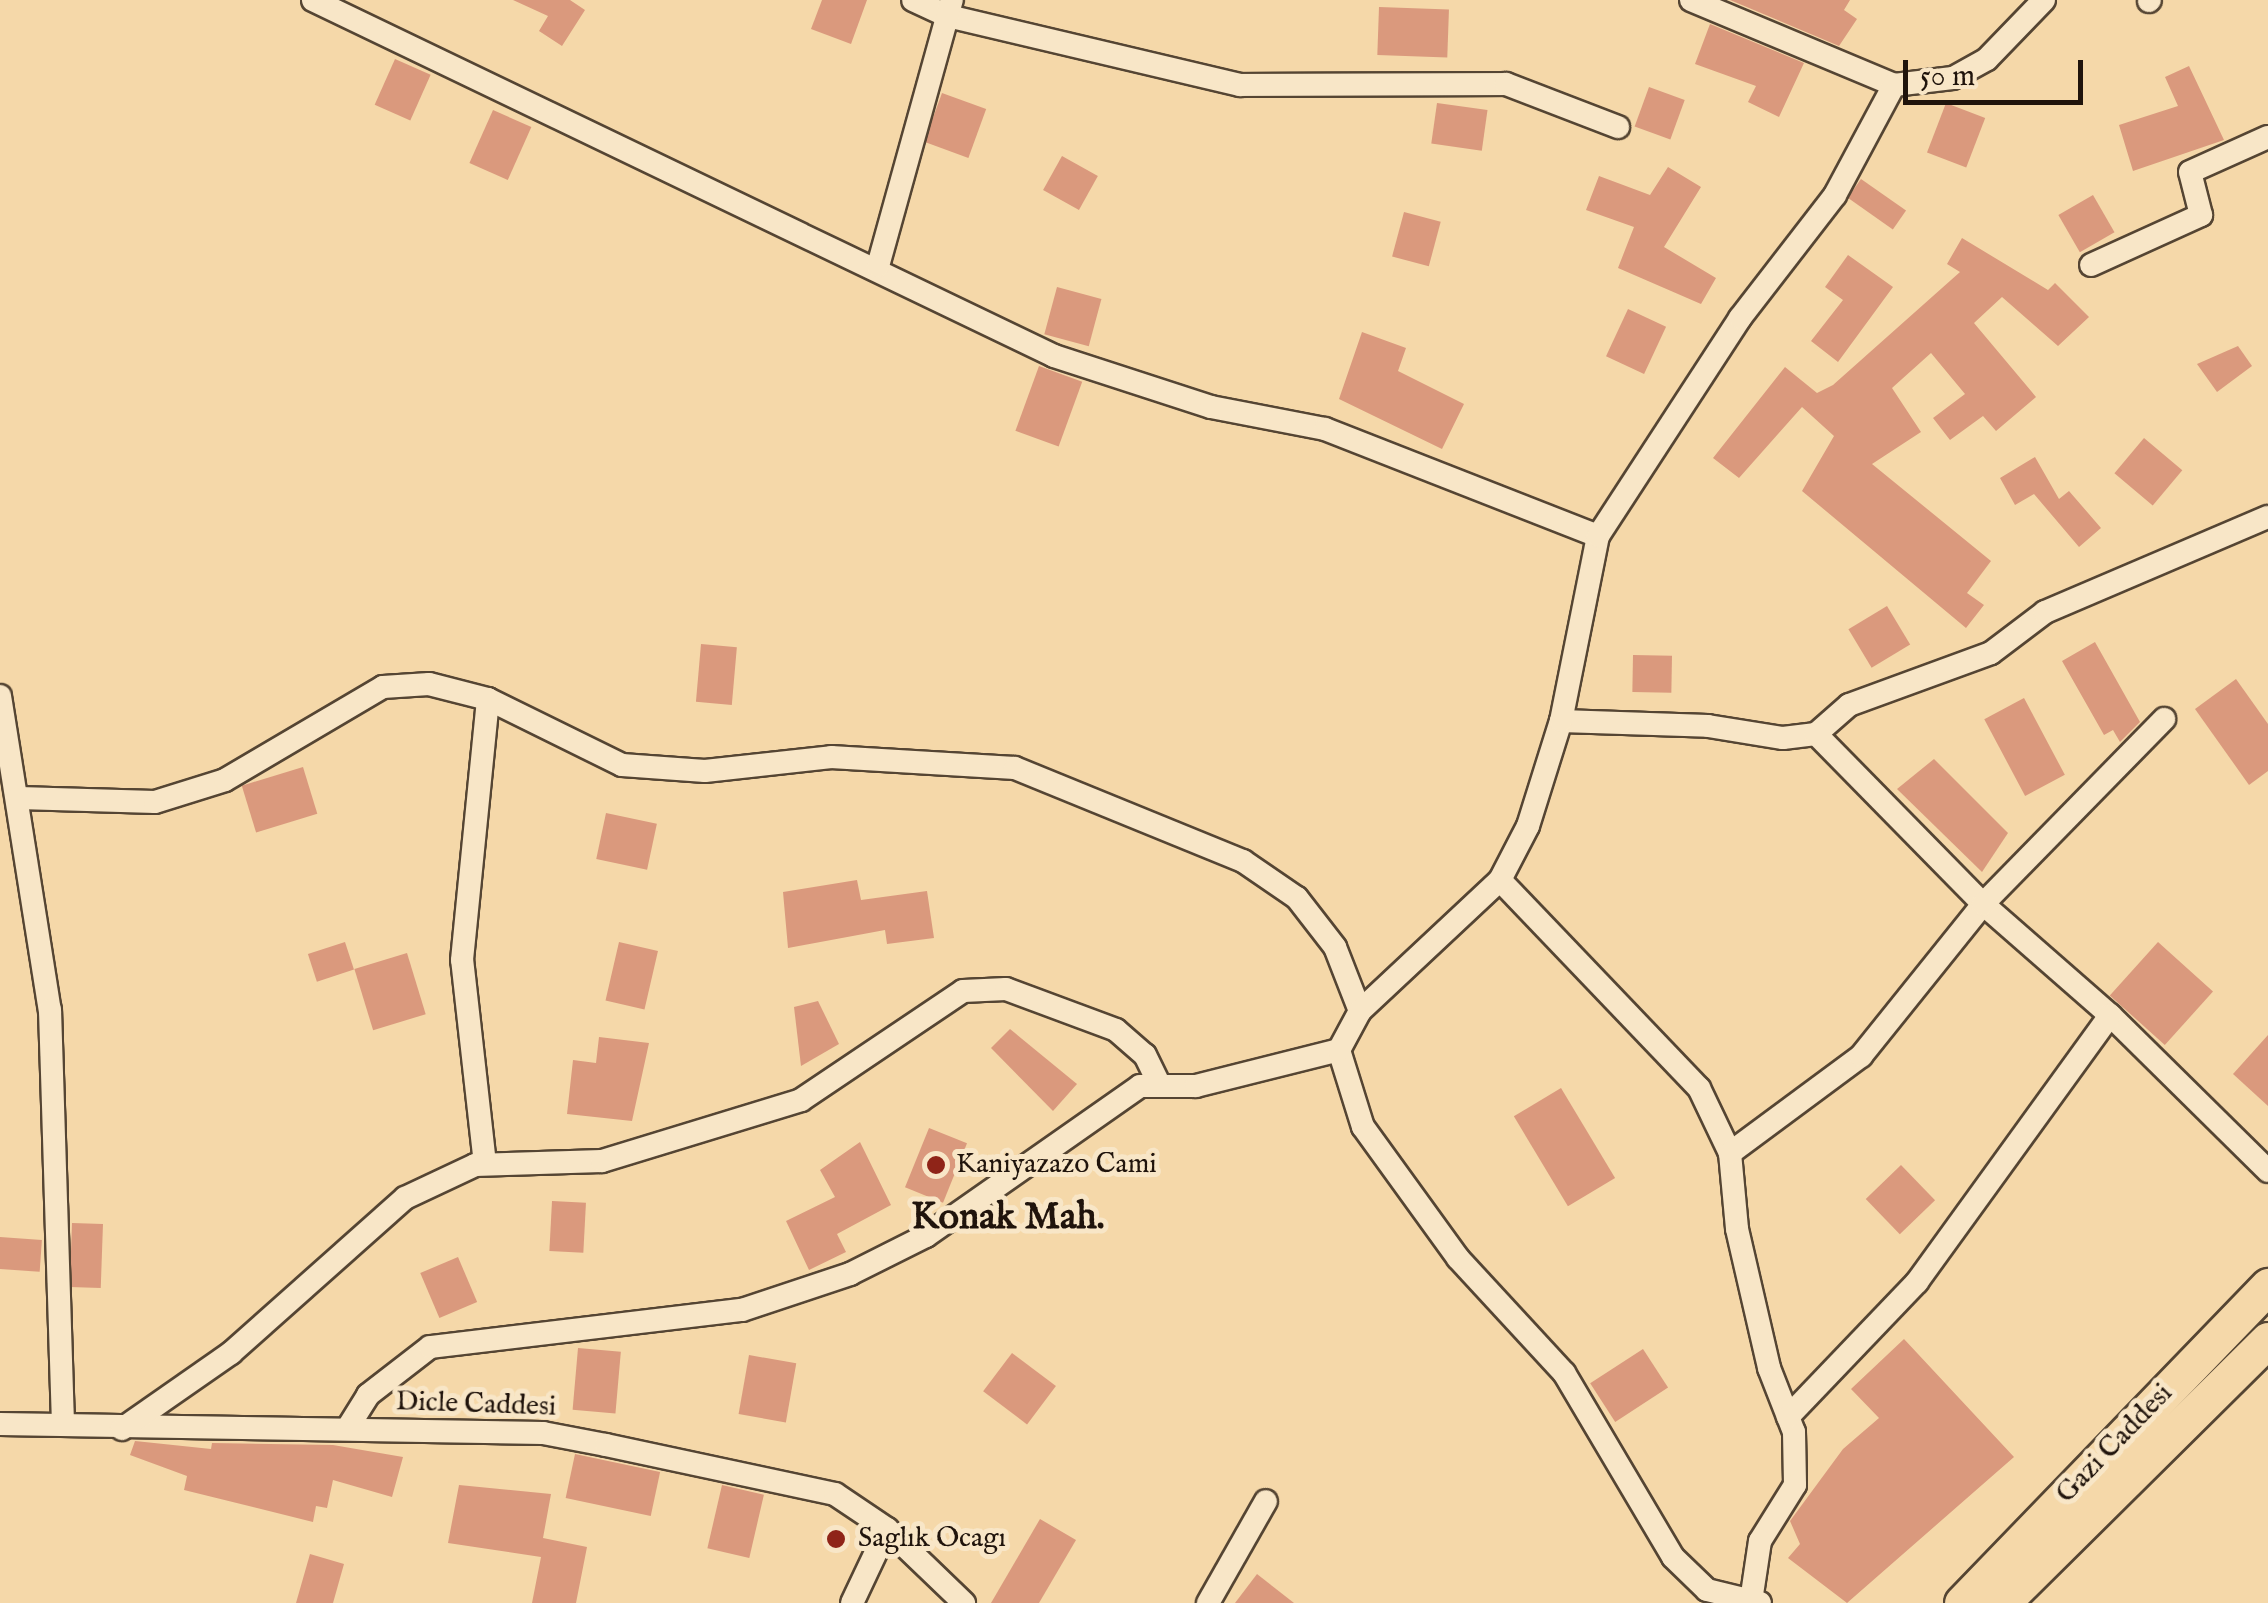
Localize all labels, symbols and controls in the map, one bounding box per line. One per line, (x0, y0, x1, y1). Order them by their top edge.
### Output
scale bar (1908, 40, 2088, 102)
text: 50 m (1920, 58, 1975, 96)
place label: Kaniyazazo Cami (956, 1148, 1157, 1182)
marker: Kaniyazazo Cami (925, 1154, 947, 1176)
district label: Konak Mah. (911, 1196, 1105, 1242)
street label: Gazi Caddesi (2050, 1377, 2180, 1511)
street label: Dicle Caddesi (395, 1385, 557, 1425)
place label: Saglık Ocagı (858, 1522, 1006, 1556)
marker: Saglık Ocagı (823, 1526, 849, 1552)

